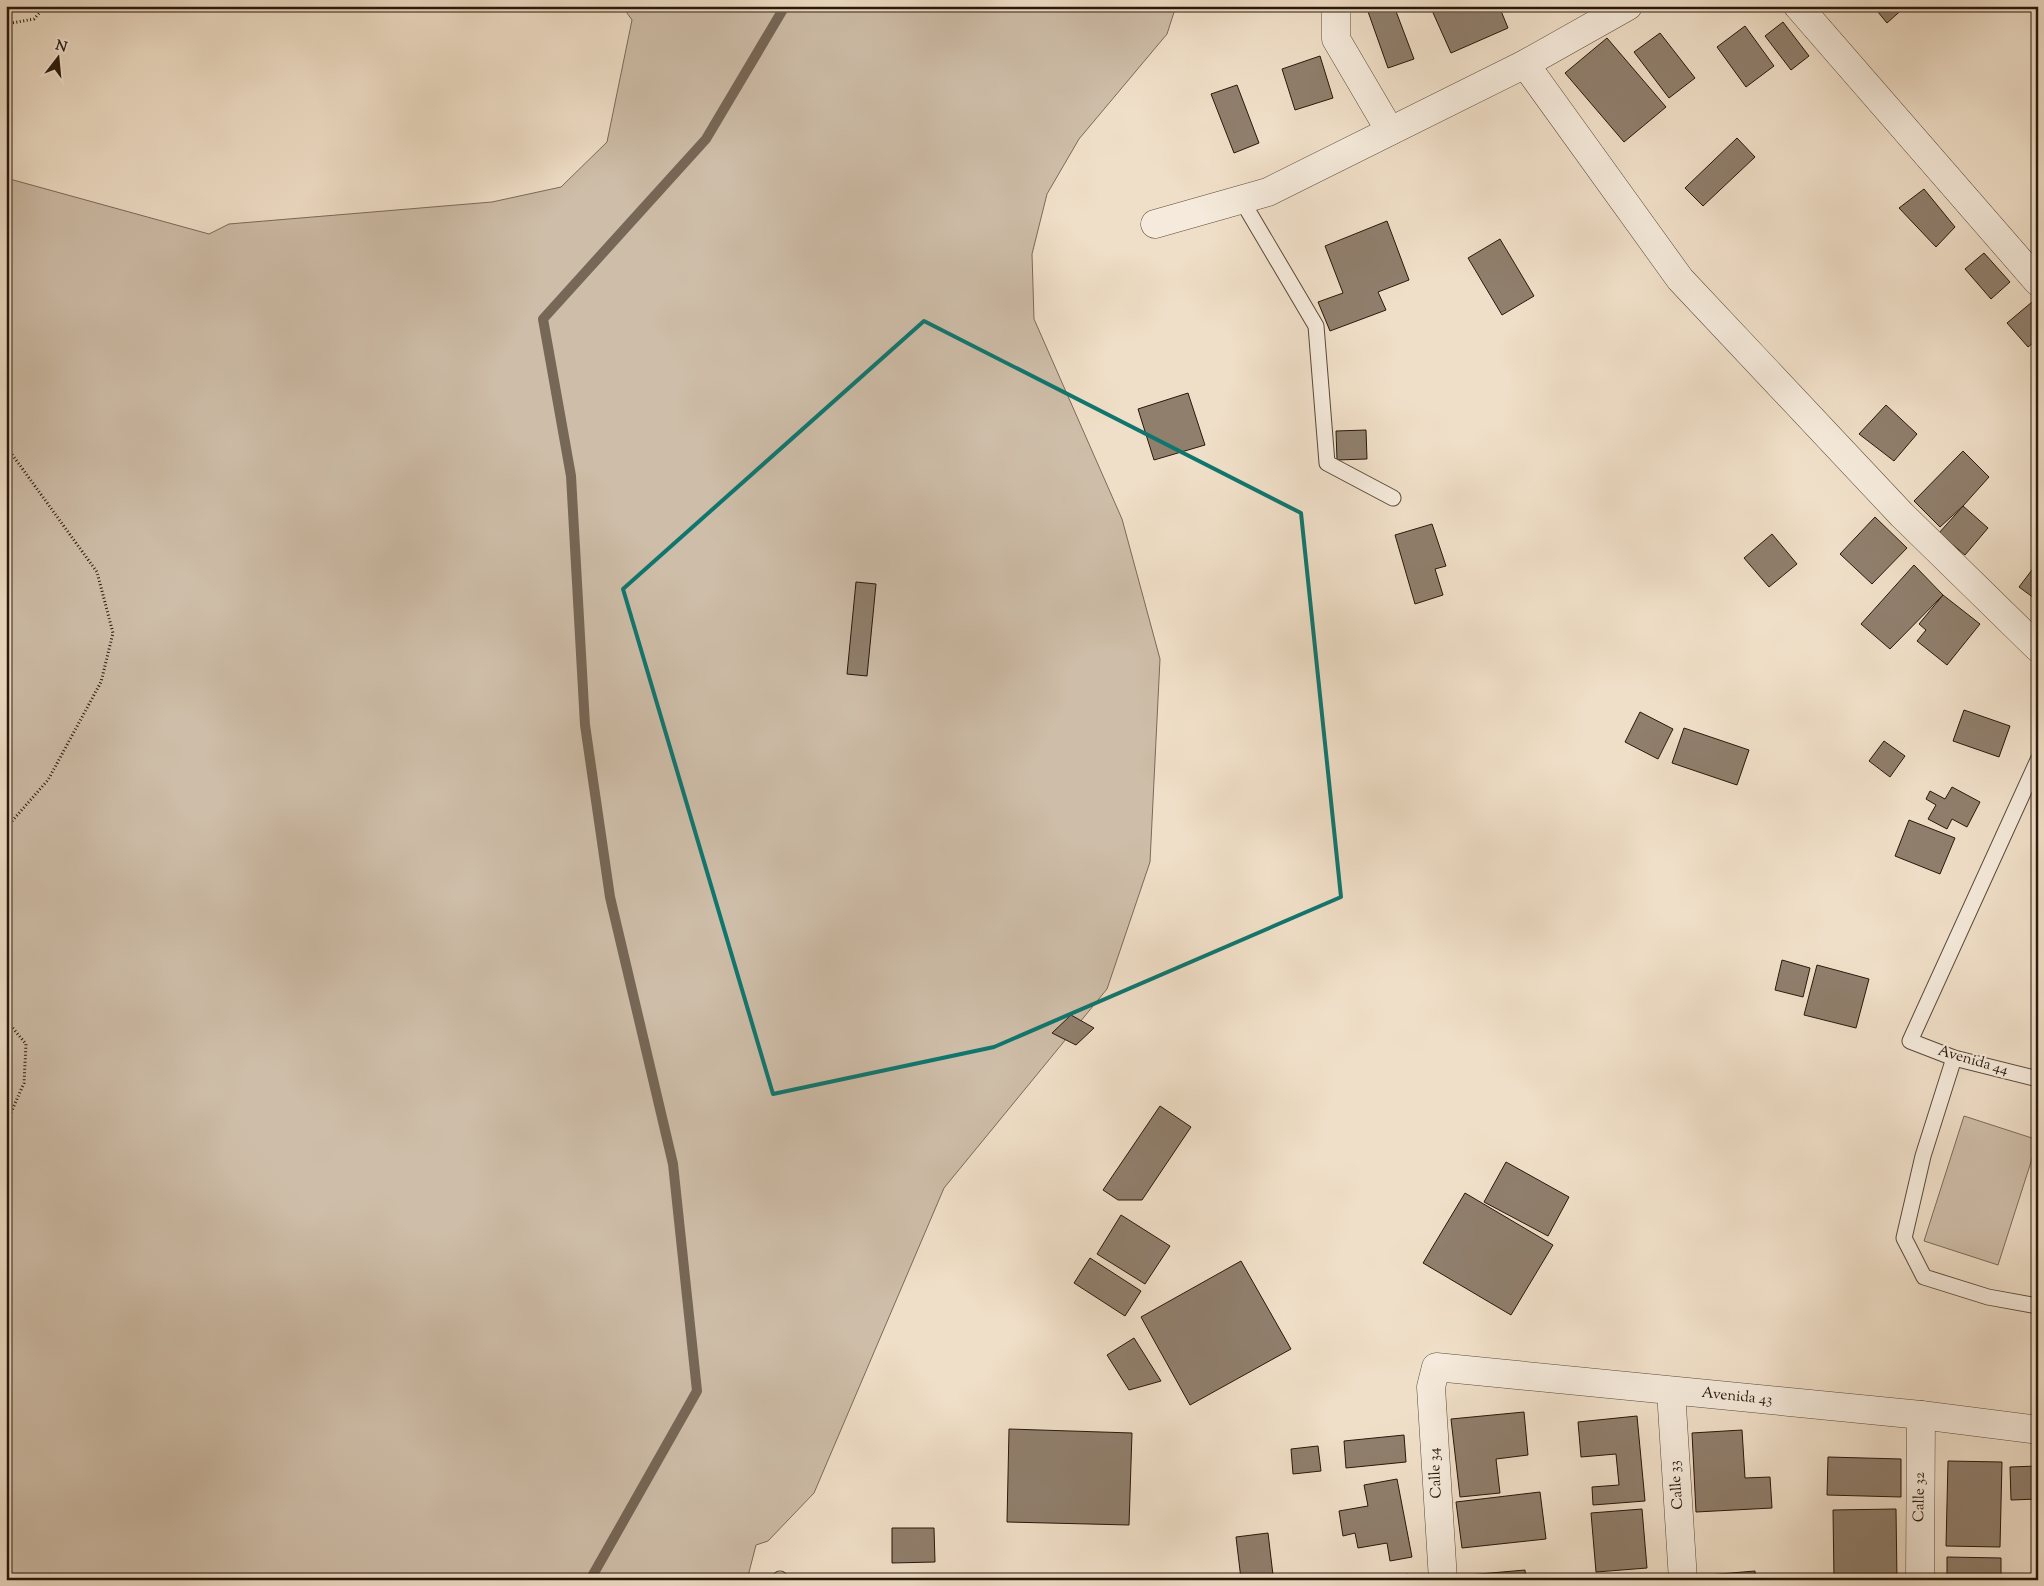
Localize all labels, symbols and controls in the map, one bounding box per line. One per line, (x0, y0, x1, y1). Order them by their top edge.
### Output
north arrow (32, 32, 82, 82)
text: N (53, 36, 69, 59)
street label: Avenida 44 (1935, 1041, 2011, 1081)
street label: Avenida 43 (1701, 1383, 1773, 1411)
street label: Calle 34 (1424, 1447, 1448, 1499)
street label: Calle 33 (1665, 1460, 1689, 1510)
street label: Calle 32 (1909, 1472, 1931, 1522)

